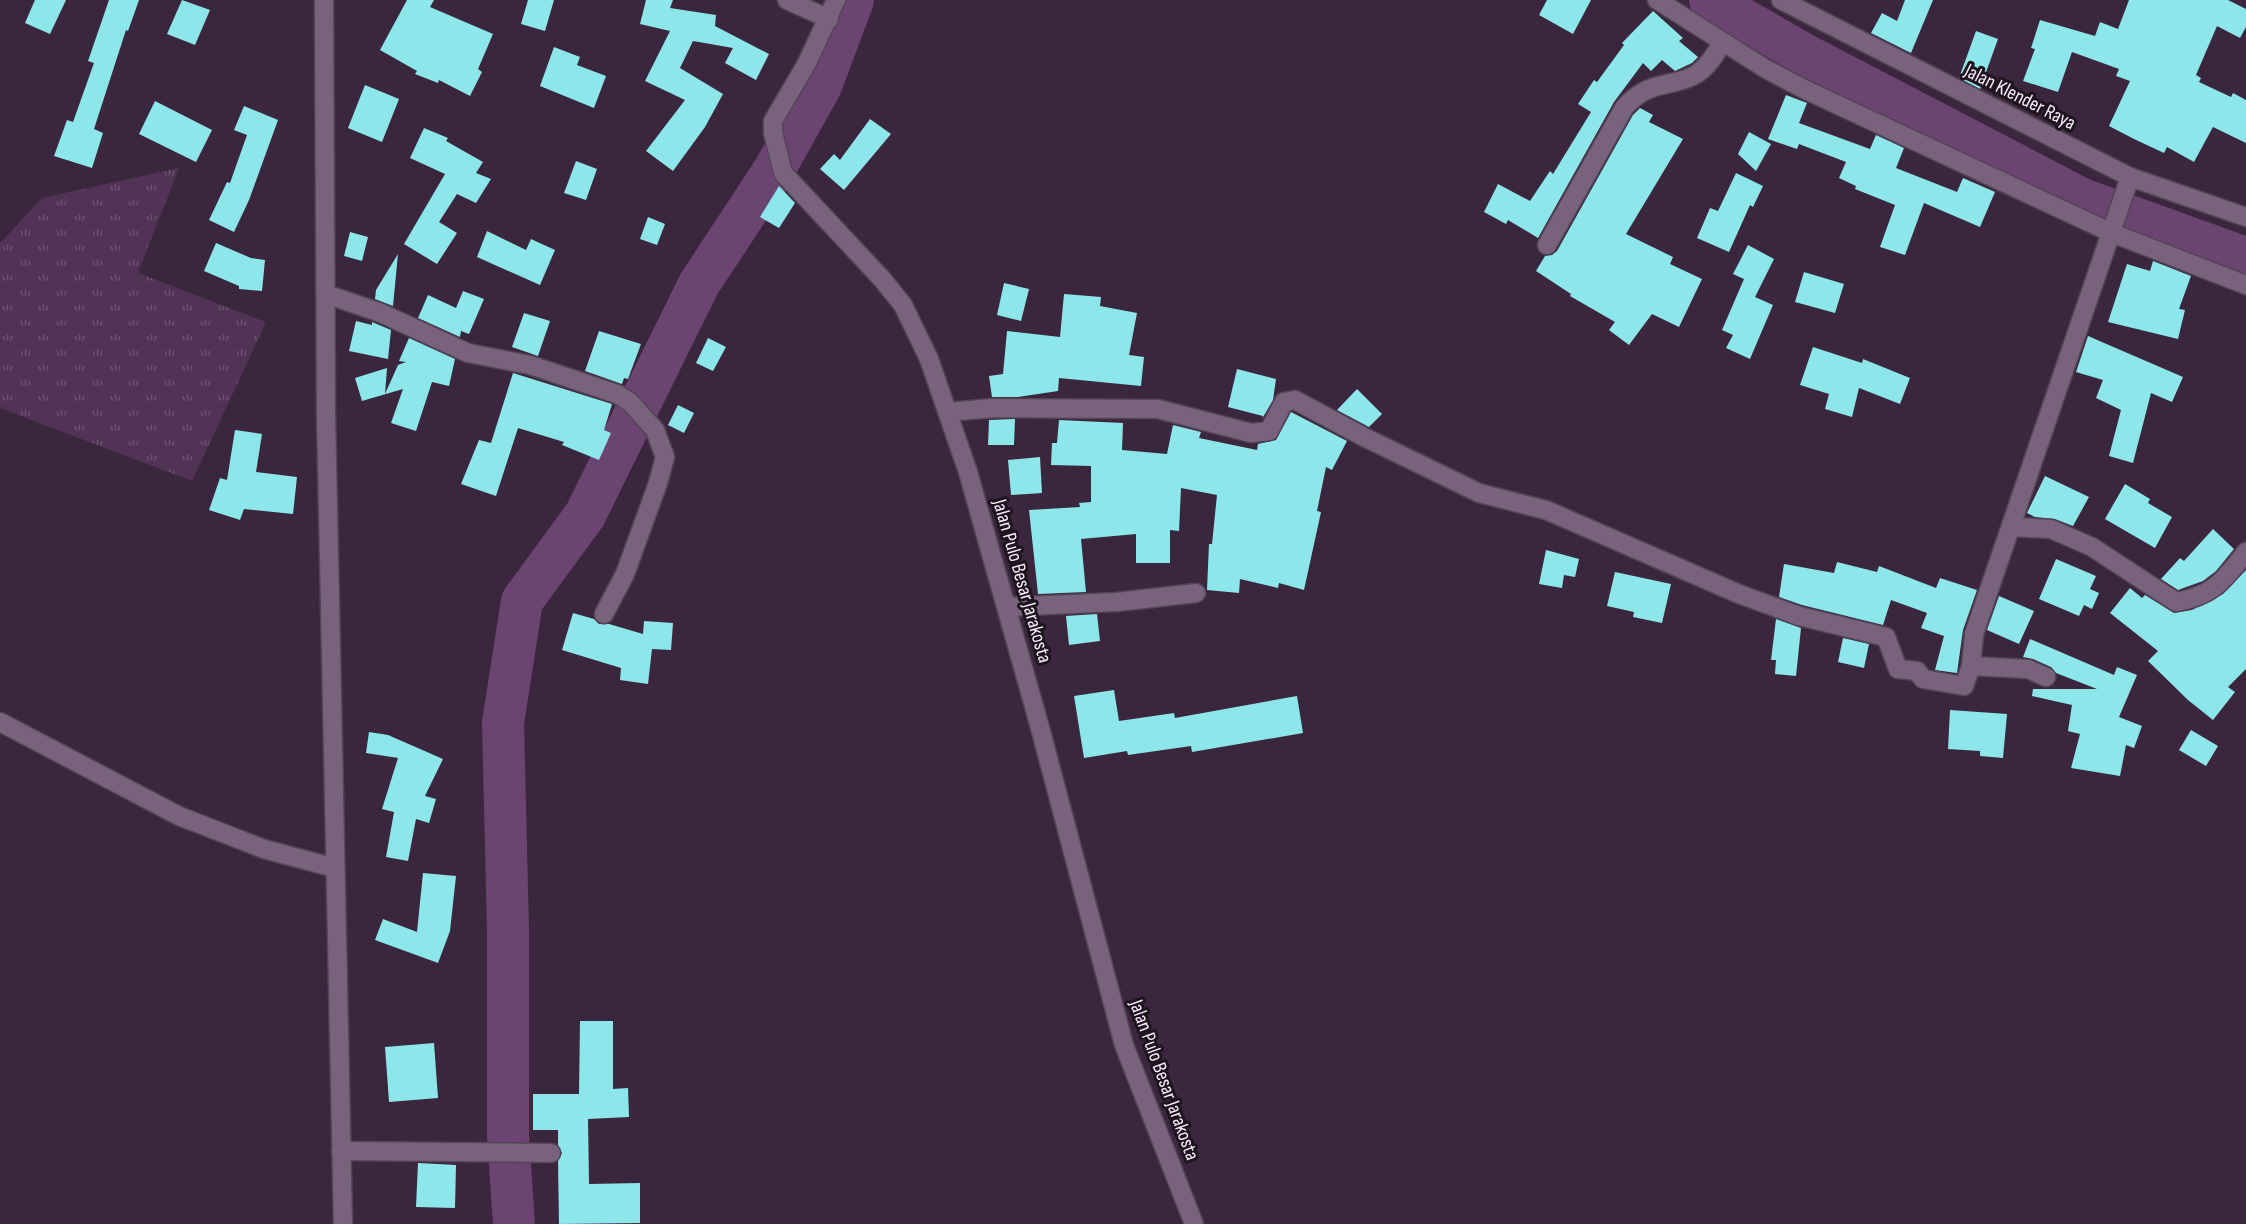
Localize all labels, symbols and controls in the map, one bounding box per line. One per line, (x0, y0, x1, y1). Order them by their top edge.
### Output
street label: Jalan Klender Raya (1960, 58, 2080, 135)
street label: Jalan Pulo Besar Jarakosta (987, 495, 1057, 666)
street label: Jalan Pulo Besar Jarakosta (1123, 996, 1204, 1164)

